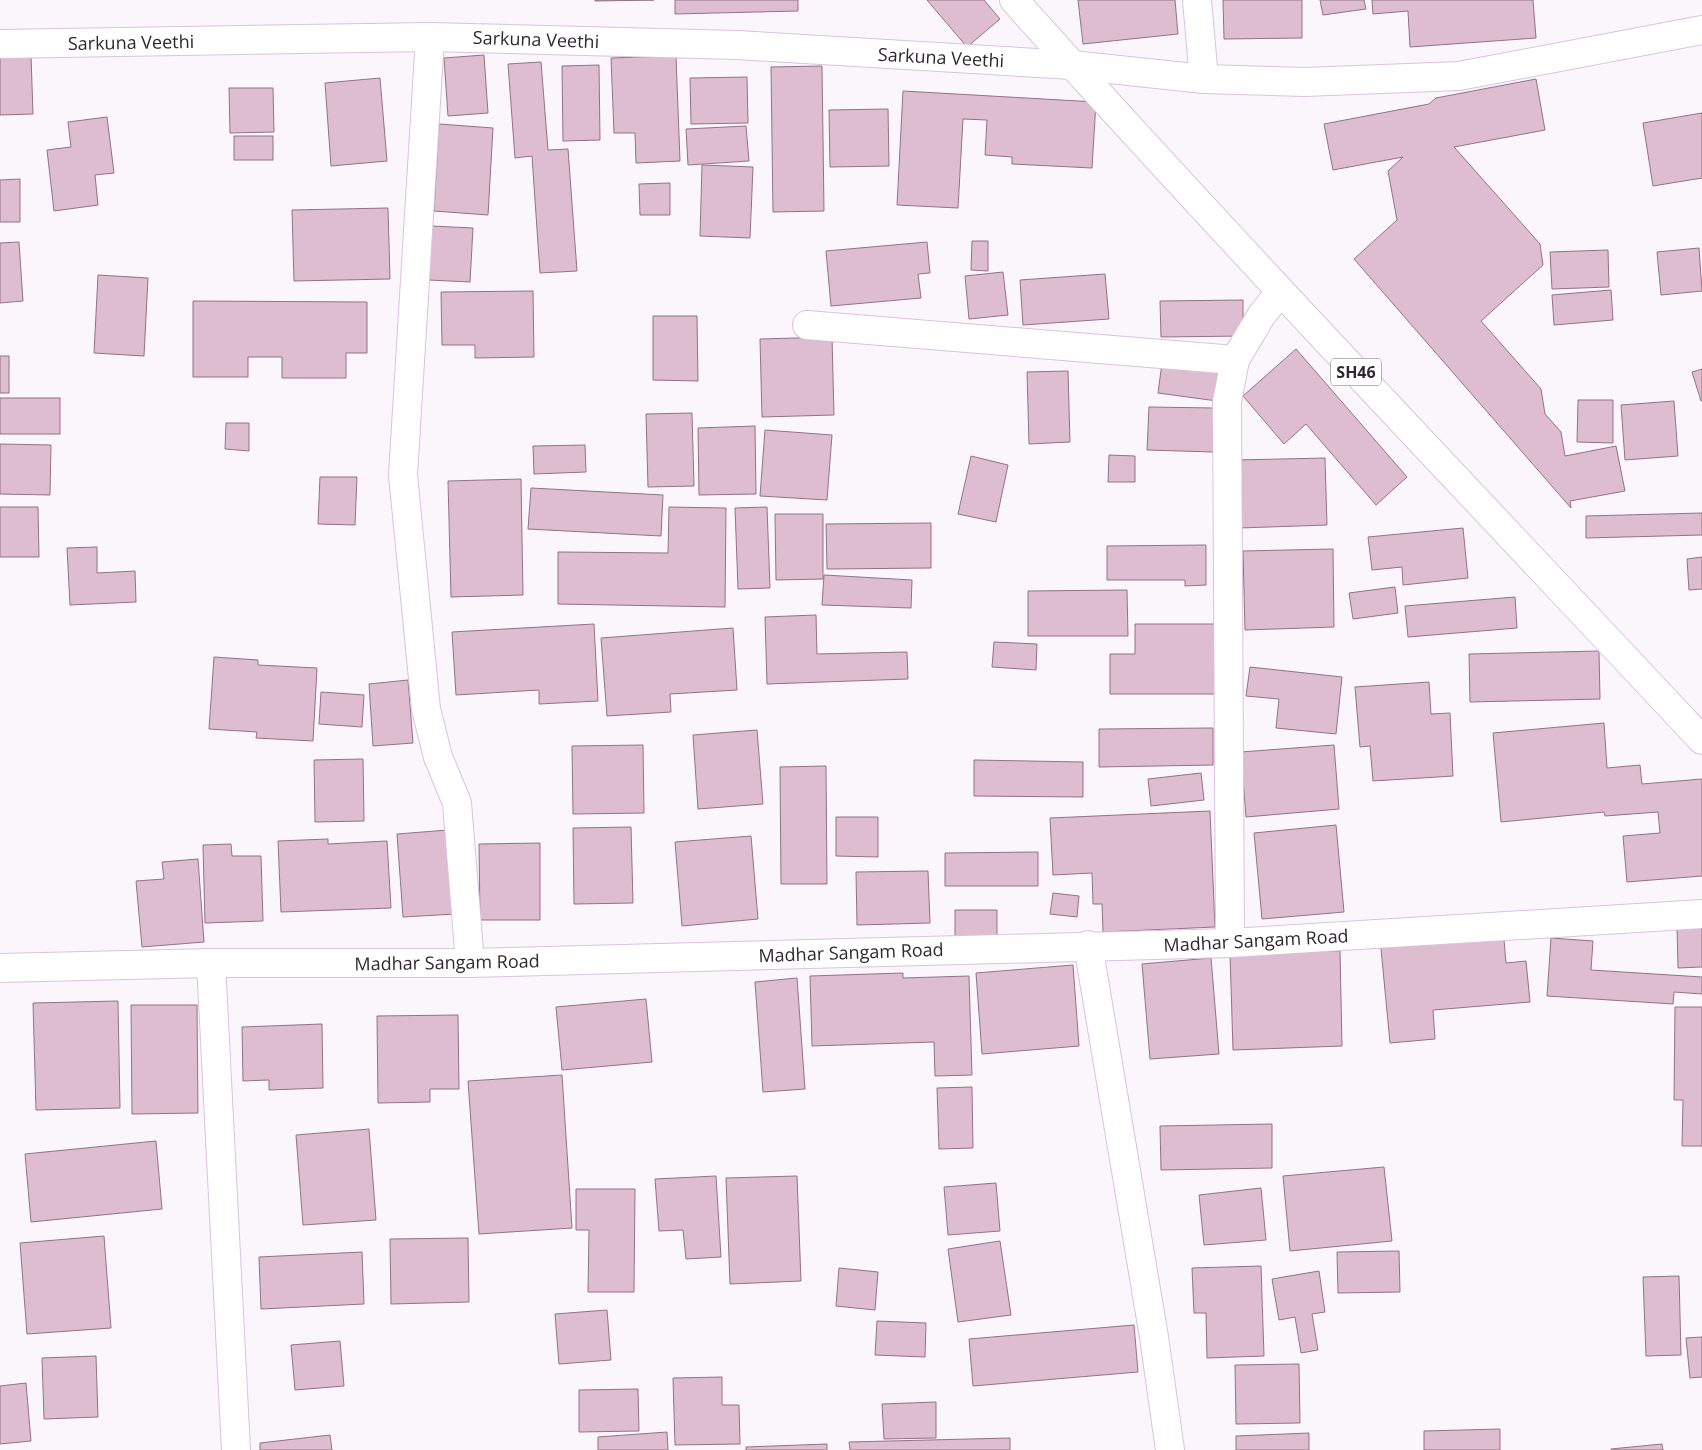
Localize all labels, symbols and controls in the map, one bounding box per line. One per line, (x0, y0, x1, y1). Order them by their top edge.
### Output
street label: Sarkuna Veethi (472, 25, 600, 53)
street label: Sarkuna Veethi (68, 29, 194, 55)
street label: Sarkuna Veethi (877, 42, 1005, 72)
road number: SH46 (1331, 358, 1381, 386)
street label: Madhar Sangam Road (1163, 923, 1349, 957)
street label: Madhar Sangam Road (758, 937, 944, 967)
street label: Madhar Sangam Road (354, 948, 540, 976)

